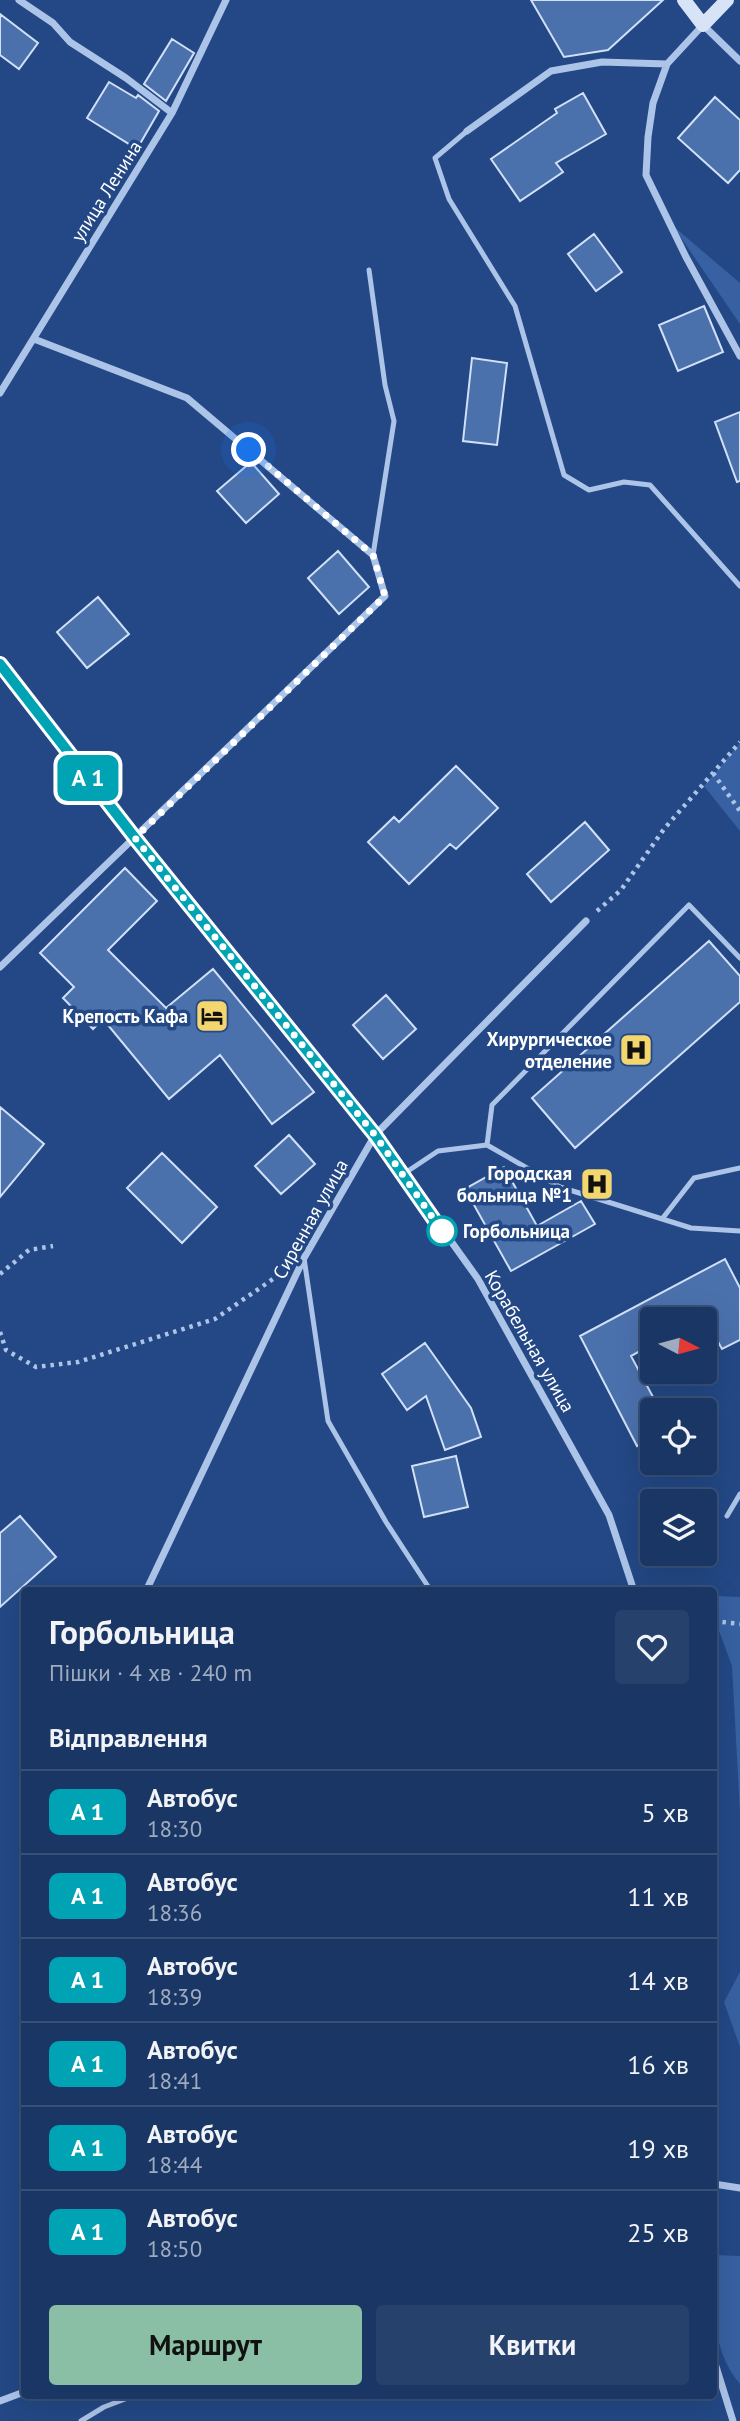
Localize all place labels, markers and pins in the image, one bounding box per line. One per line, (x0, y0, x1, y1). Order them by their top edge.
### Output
hotel icon: Крепость Кафа (193, 997, 231, 1035)
place label: Крепость Кафа (62, 1004, 188, 1028)
place label: Хирургическое отделение (486, 1027, 612, 1073)
hospital icon: Хирургическое отделение (617, 1031, 655, 1069)
place label: Городская больница №1 (457, 1161, 572, 1207)
hospital icon: Городская больница №1 (578, 1165, 616, 1203)
marker: Горбольница (427, 1216, 457, 1246)
place label: Горбольница (463, 1219, 570, 1243)

